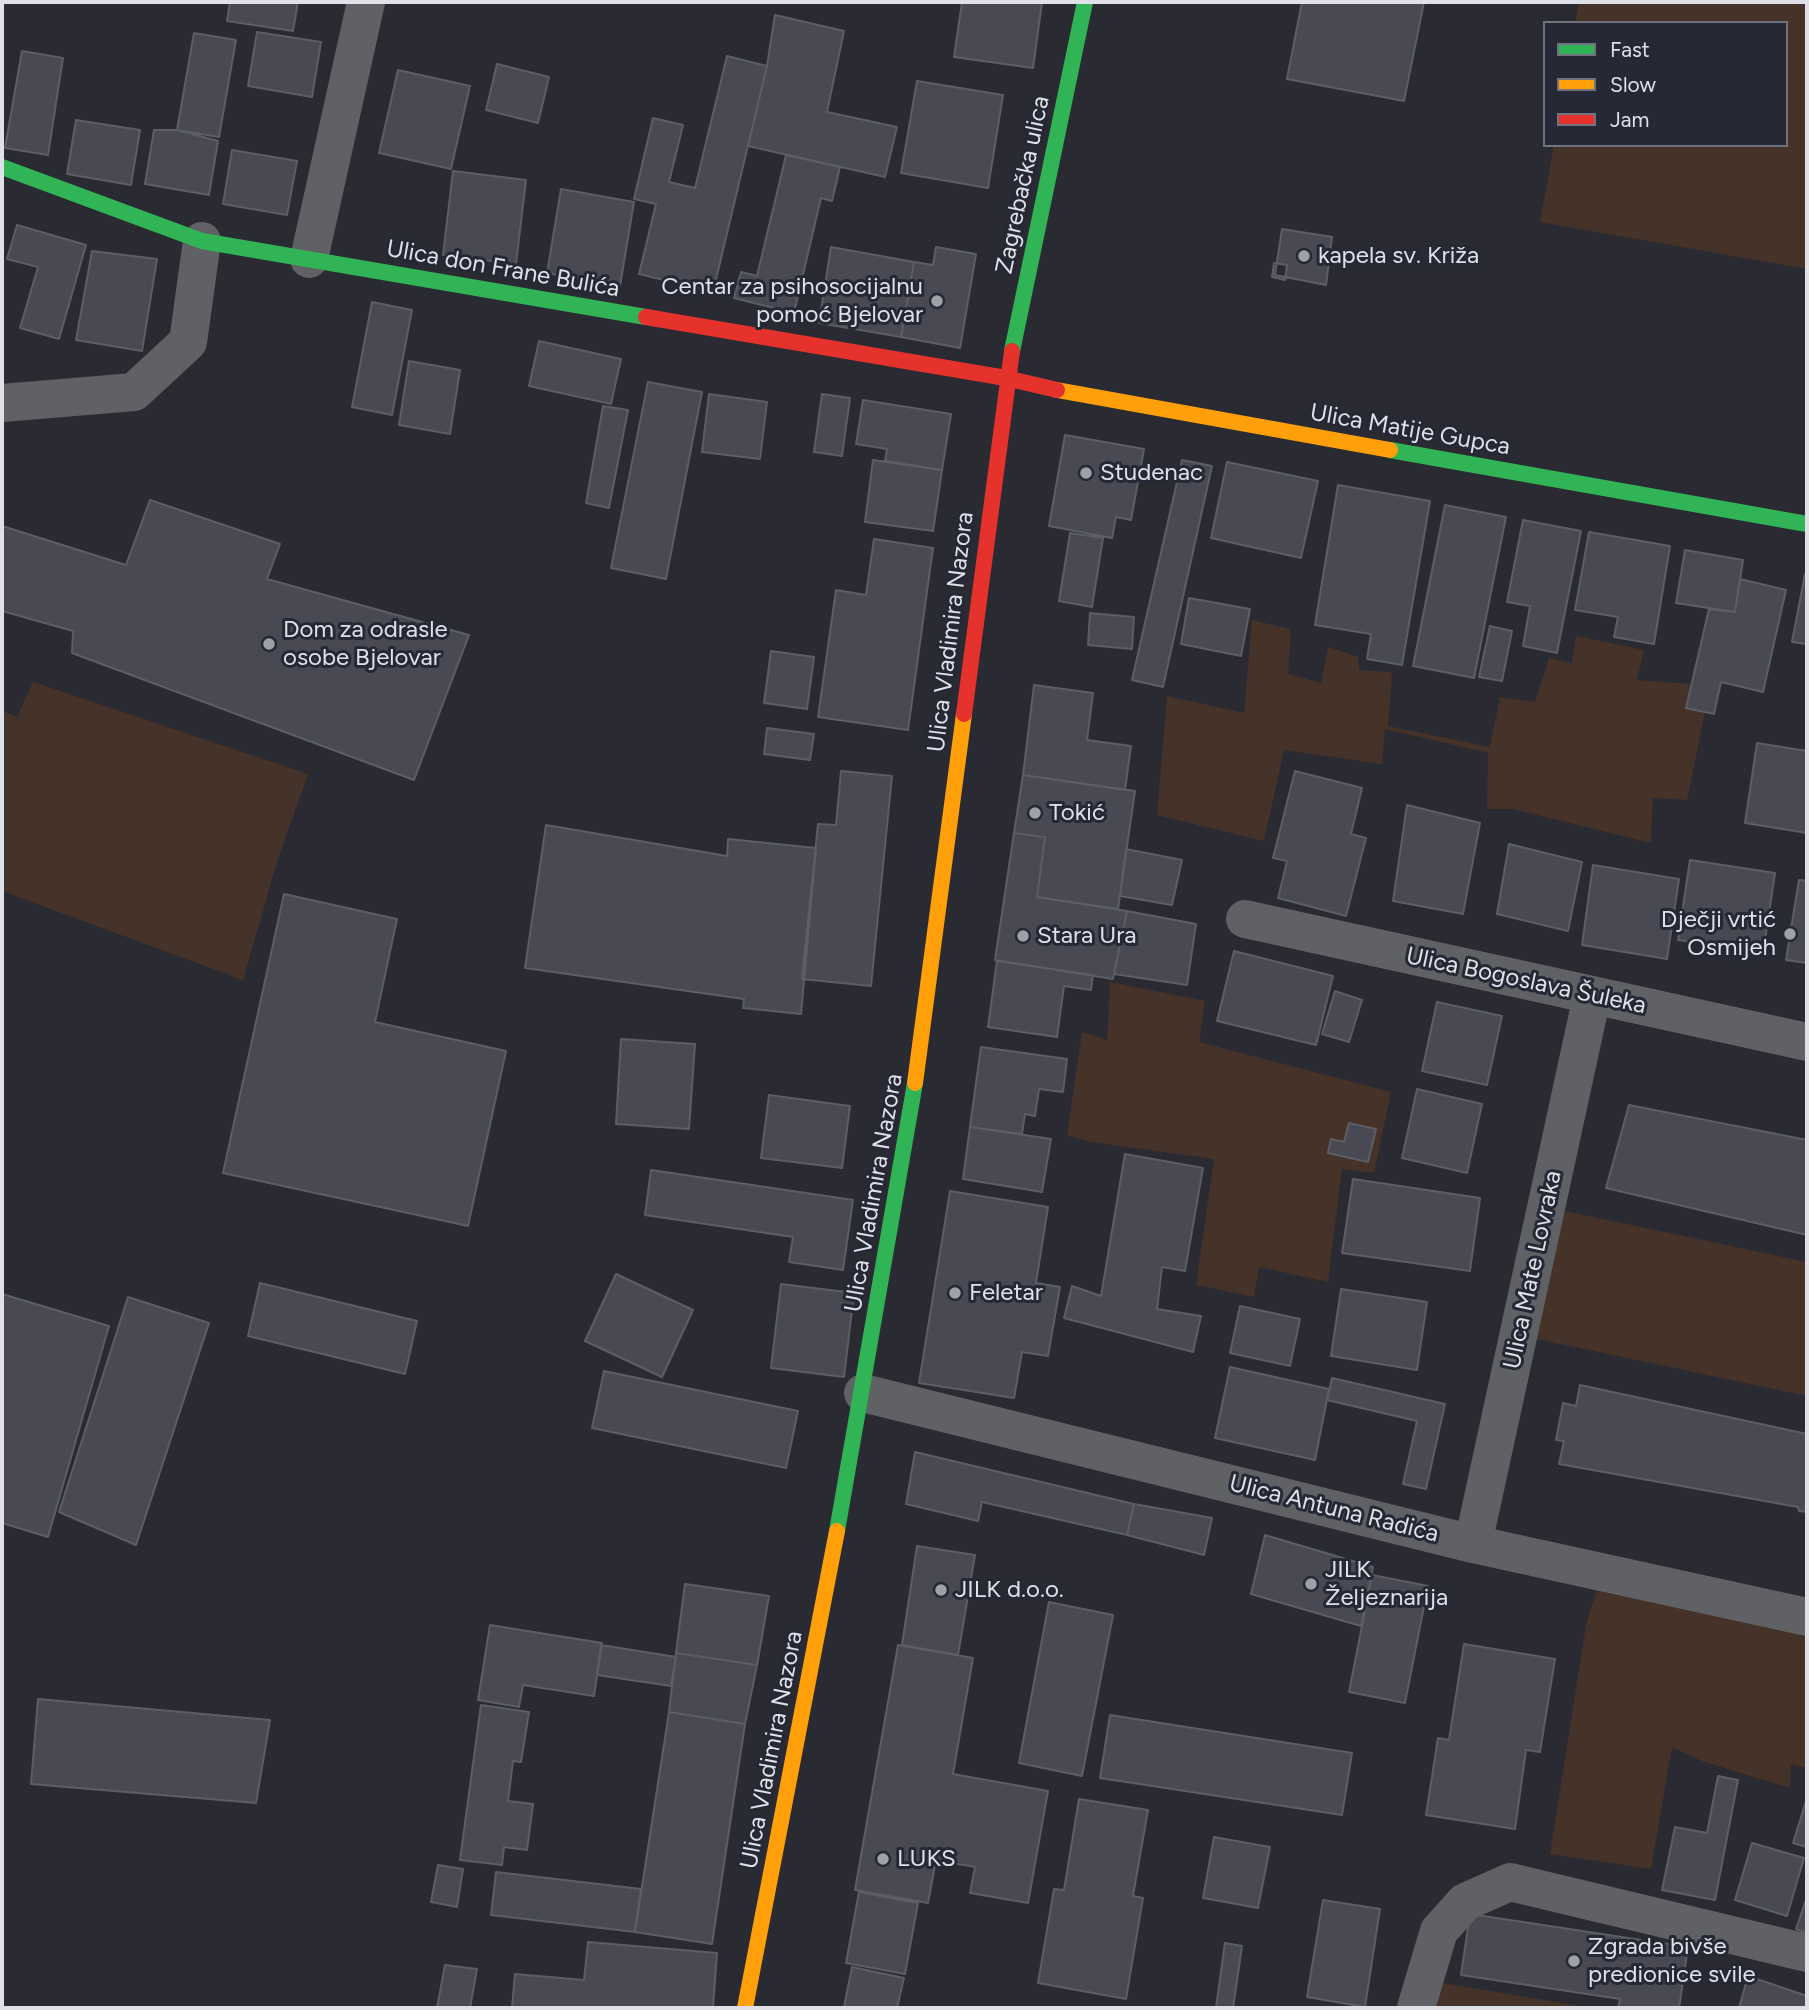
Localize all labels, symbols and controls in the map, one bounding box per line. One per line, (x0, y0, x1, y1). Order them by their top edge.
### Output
legend (1543, 21, 1788, 147)
text: Fast (1610, 37, 1650, 62)
text: Slow (1610, 72, 1656, 97)
street label: Zagrebačka ulica (990, 93, 1056, 277)
text: Jam (1610, 107, 1649, 132)
street label: Ulica don Frane Bulića (384, 234, 622, 304)
place label: kapela sv. Križa (1318, 242, 1479, 270)
marker: kapela sv. Križa (1296, 248, 1312, 264)
place label: Centar za psihosocijalnu pomoć Bjelovar (661, 273, 923, 329)
marker: Centar za psihosocijalnu pomoć Bjelovar (929, 293, 945, 309)
street label: Ulica Matije Gupca (1308, 398, 1512, 462)
place label: Studenac (1100, 459, 1203, 487)
marker: Studenac (1078, 465, 1094, 481)
street label: Ulica Vladimira Nazora (922, 510, 980, 754)
place label: Dom za odrasle osobe Bjelovar (283, 616, 448, 672)
marker: Dom za odrasle osobe Bjelovar (261, 636, 277, 652)
place label: Tokić (1049, 799, 1105, 827)
marker: Tokić (1027, 805, 1043, 821)
place label: Dječji vrtić Osmijeh (1661, 906, 1776, 962)
place label: Stara Ura (1037, 922, 1137, 950)
marker: Dječji vrtić Osmijeh (1782, 926, 1798, 942)
marker: Stara Ura (1015, 928, 1031, 944)
street label: Ulica Bogoslava Šuleka (1403, 941, 1649, 1021)
street label: Ulica Vladimira Nazora (839, 1071, 909, 1315)
street label: Ulica Mate Lovraka (1498, 1168, 1568, 1372)
place label: Feletar (969, 1279, 1043, 1307)
marker: Feletar (947, 1285, 963, 1301)
street label: Ulica Antuna Radića (1226, 1469, 1442, 1549)
place label: JILK Željeznarija (1325, 1556, 1448, 1612)
place label: JILK d.o.o. (955, 1576, 1064, 1604)
marker: JILK Željeznarija (1303, 1576, 1319, 1592)
marker: JILK d.o.o. (933, 1582, 949, 1598)
street label: Ulica Vladimira Nazora (735, 1629, 809, 1871)
place label: LUKS (897, 1845, 956, 1873)
marker: LUKS (875, 1851, 891, 1867)
place label: Zgrada bivše predionice svile (1588, 1933, 1756, 1989)
marker: Zgrada bivše predionice svile (1566, 1953, 1582, 1969)

